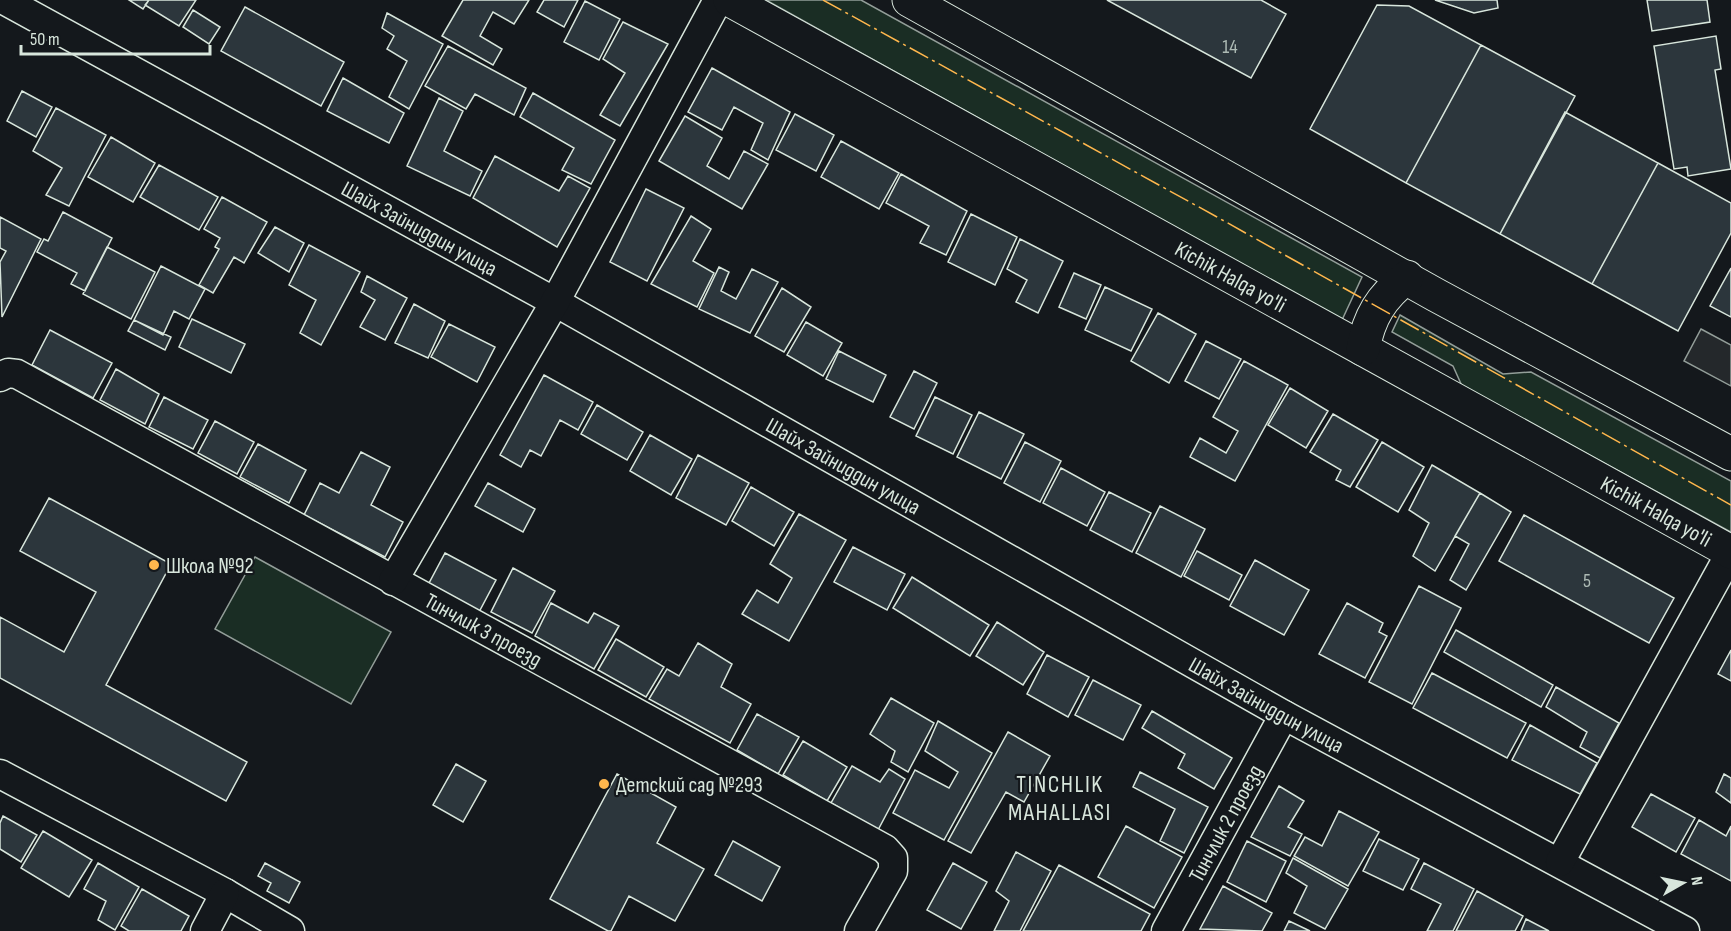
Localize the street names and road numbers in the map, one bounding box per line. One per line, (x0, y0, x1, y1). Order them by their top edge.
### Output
street label: Шайх Зайниддин улица (336, 176, 501, 283)
street label: Kichik Halqa yo'li (1170, 236, 1290, 319)
street label: Шайх Зайниддин улица (761, 412, 925, 521)
street label: Kichik Halqa yo'li (1595, 471, 1716, 554)
street label: Тинчлик 3 проезд (420, 588, 546, 674)
street label: Шайх Зайниддин улица (1184, 652, 1348, 760)
street label: Тинчлик 2 проезд (1183, 761, 1269, 887)

